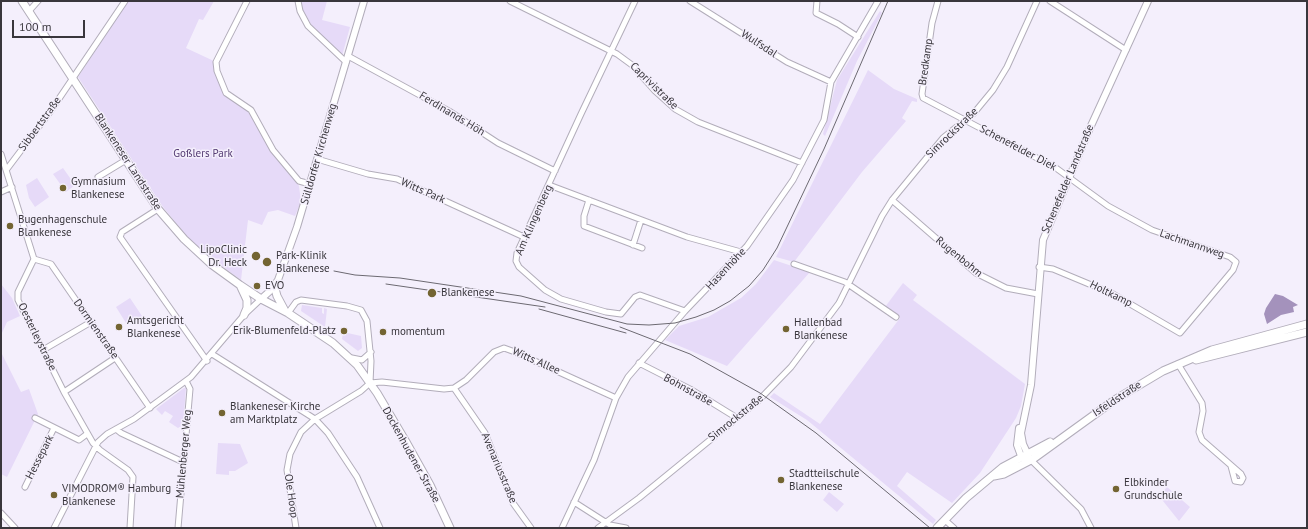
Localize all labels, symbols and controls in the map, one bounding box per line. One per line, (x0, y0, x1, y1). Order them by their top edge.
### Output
scale bar (14, 12, 87, 38)
text: 100 m (19, 19, 52, 34)
street label: Wulfsdal (738, 27, 780, 61)
street label: Bredkamp (916, 38, 936, 86)
street label: Caprivistraße (627, 60, 681, 112)
street label: Ferdinands Höh (417, 89, 487, 139)
street label: Sibbertstraße (16, 94, 64, 154)
street label: Sülldorfer Kirchenweg (298, 102, 340, 206)
street label: Simrockstraße (923, 105, 981, 161)
street label: Blankeneser Landstraße (92, 111, 164, 213)
street label: Schenefelder Diek (977, 122, 1059, 174)
street label: Schenefelder Landstraße (1039, 123, 1097, 235)
park label: Goßlers Park (173, 147, 233, 161)
place label: Gymnasium Blankenese (71, 175, 126, 201)
street label: Witts Park (399, 175, 447, 207)
marker: Gymnasium Blankenese (58, 183, 68, 193)
street label: Am Klingenberg (513, 183, 555, 257)
place label: Bugenhagenschule Blankenese (18, 213, 107, 239)
marker: Bugenhagenschule Blankenese (5, 221, 15, 231)
street label: Lachmannweg (1158, 227, 1226, 261)
street label: Rugenbohm (933, 234, 985, 280)
place label: LipoClinic Dr. Heck (200, 243, 247, 269)
street label: Hasenhöhe (703, 245, 749, 293)
place label: Park-Klinik Blankenese (276, 249, 330, 275)
marker: LipoClinic Dr. Heck (250, 250, 262, 262)
marker: Park-Klinik Blankenese (261, 256, 273, 268)
street label: Holtkamp (1088, 278, 1134, 310)
place label: EVO (265, 279, 284, 293)
marker: EVO (252, 281, 262, 291)
place label: Blankenese (441, 286, 495, 300)
marker: Blankenese (426, 287, 438, 299)
street label: Dormienstraße (71, 297, 121, 361)
street label: Oesterleystraße (15, 301, 59, 373)
place label: Amtsgericht Blankenese (127, 314, 184, 340)
place label: Hallenbad Blankenese (794, 316, 848, 342)
marker: Amtsgericht Blankenese (114, 322, 124, 332)
place label: Erik-Blumenfeld-Platz (233, 324, 336, 338)
marker: Hallenbad Blankenese (781, 324, 791, 334)
place label: momentum (391, 325, 445, 339)
marker: Erik-Blumenfeld-Platz (339, 326, 349, 336)
marker: momentum (378, 327, 388, 337)
street label: Witts Allee (510, 345, 562, 377)
street label: Bohnstraße (661, 371, 715, 409)
street label: Isfeldstraße (1090, 378, 1144, 420)
street label: Simrockstraße (706, 392, 766, 444)
place label: Blankeneser Kirche am Marktplatz (230, 400, 320, 426)
street label: Dockenhudener Straße (379, 405, 443, 505)
marker: Blankeneser Kirche am Marktplatz (217, 408, 227, 418)
street label: Mühlenberger Weg (174, 409, 194, 499)
street label: Avenariusstraße (478, 431, 520, 505)
street label: Hessepark (23, 433, 57, 481)
place label: Stadtteilschule Blankenese (789, 467, 859, 493)
street label: Ole Hoop (281, 473, 301, 519)
marker: Stadtteilschule Blankenese (776, 475, 786, 485)
place label: Elbkinder Grundschule (1124, 476, 1183, 502)
place label: VIMODROM® Hamburg Blankenese (62, 482, 171, 508)
marker: Elbkinder Grundschule (1111, 484, 1121, 494)
marker: VIMODROM® Hamburg Blankenese (49, 490, 59, 500)

